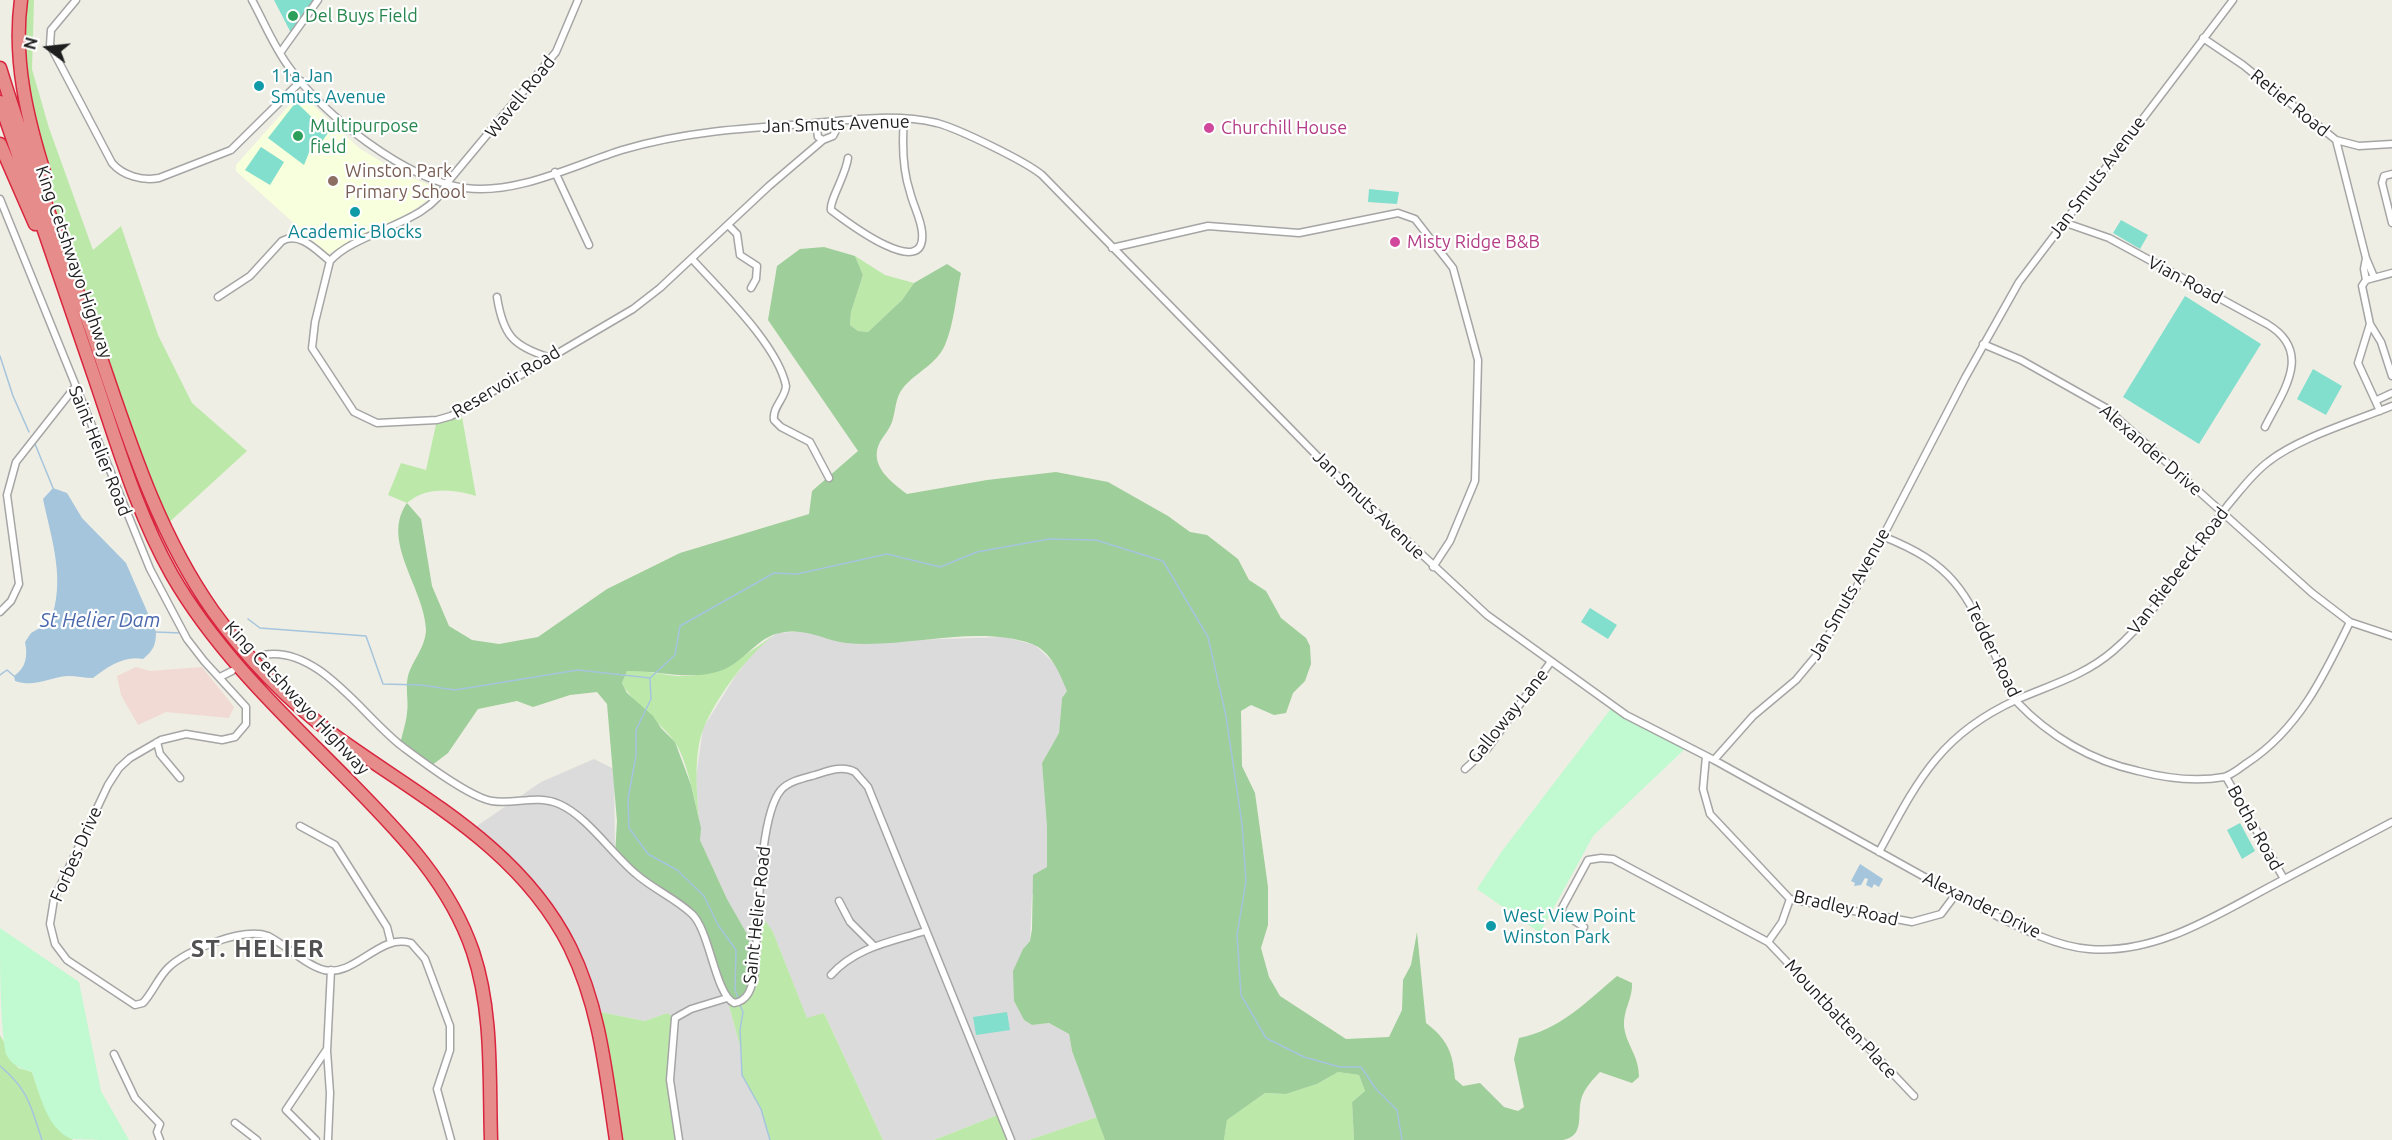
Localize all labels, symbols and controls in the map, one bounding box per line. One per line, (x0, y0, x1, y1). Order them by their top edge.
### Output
place label: Del Buys Field (305, 5, 418, 27)
marker: Del Buys Field (286, 9, 300, 23)
north arrow (18, 18, 78, 78)
text: N (20, 35, 41, 51)
street label: Wavell Road (480, 52, 560, 142)
place label: 11a Jan Smuts Avenue (271, 65, 386, 107)
street label: Retief Road (2246, 65, 2334, 141)
marker: 11a Jan Smuts Avenue (252, 79, 266, 93)
street label: Jan Smuts Avenue (762, 111, 910, 137)
street label: Jan Smuts Avenue (2044, 112, 2150, 242)
place label: Multipurpose field (310, 115, 419, 158)
place label: Churchill House (1221, 117, 1347, 139)
marker: Churchill House (1202, 121, 1216, 135)
marker: Multipurpose field (291, 129, 305, 143)
place label: Winston Park Primary School (345, 160, 466, 202)
street label: King Cetshwayo Highway (31, 163, 117, 361)
marker: Winston Park Primary School (326, 174, 340, 188)
marker: Academic Blocks (348, 205, 362, 219)
place label: Academic Blocks (288, 221, 422, 243)
place label: Misty Ridge B&B (1407, 231, 1540, 253)
marker: Misty Ridge B&B (1388, 235, 1402, 249)
street label: Vian Road (2144, 251, 2226, 309)
street label: Reservoir Road (448, 341, 564, 423)
street label: Saint Helier Road (64, 383, 136, 519)
street label: Alexander Drive (2095, 400, 2207, 500)
street label: Jan Smuts Avenue (1308, 446, 1430, 564)
street label: Van Riebeeck Road (2123, 503, 2233, 639)
street label: Jan Smuts Avenue (1804, 524, 1894, 664)
street label: Tedder Road (1961, 599, 2025, 701)
water label: St Helier Dam (40, 608, 160, 632)
street label: King Cetshwayo Highway (220, 617, 374, 779)
street label: Galloway Lane (1463, 664, 1553, 768)
street label: Botha Road (2223, 782, 2287, 874)
street label: Forbes Drive (45, 803, 107, 905)
street label: Saint Helier Road (739, 845, 775, 985)
street label: Alexander Drive (1919, 867, 2045, 943)
street label: Bradley Road (1791, 885, 1901, 931)
place label: West View Point Winston Park (1503, 905, 1636, 948)
marker: West View Point Winston Park (1484, 919, 1498, 933)
district label: ST. HELIER (191, 935, 325, 963)
street label: Mountbatten Place (1780, 955, 1902, 1083)

